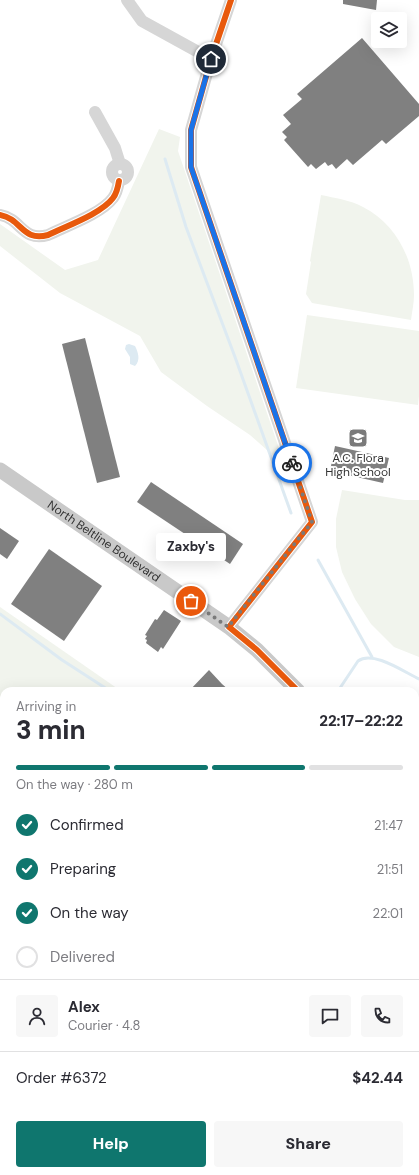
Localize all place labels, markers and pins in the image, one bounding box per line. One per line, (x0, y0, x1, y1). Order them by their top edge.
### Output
pin (194, 42, 228, 76)
school or university icon: A.C. Flora High School (347, 427, 369, 449)
place label: A.C. Flora High School (325, 450, 391, 480)
callout: Zaxby's (156, 533, 226, 561)
pin (174, 584, 208, 618)

